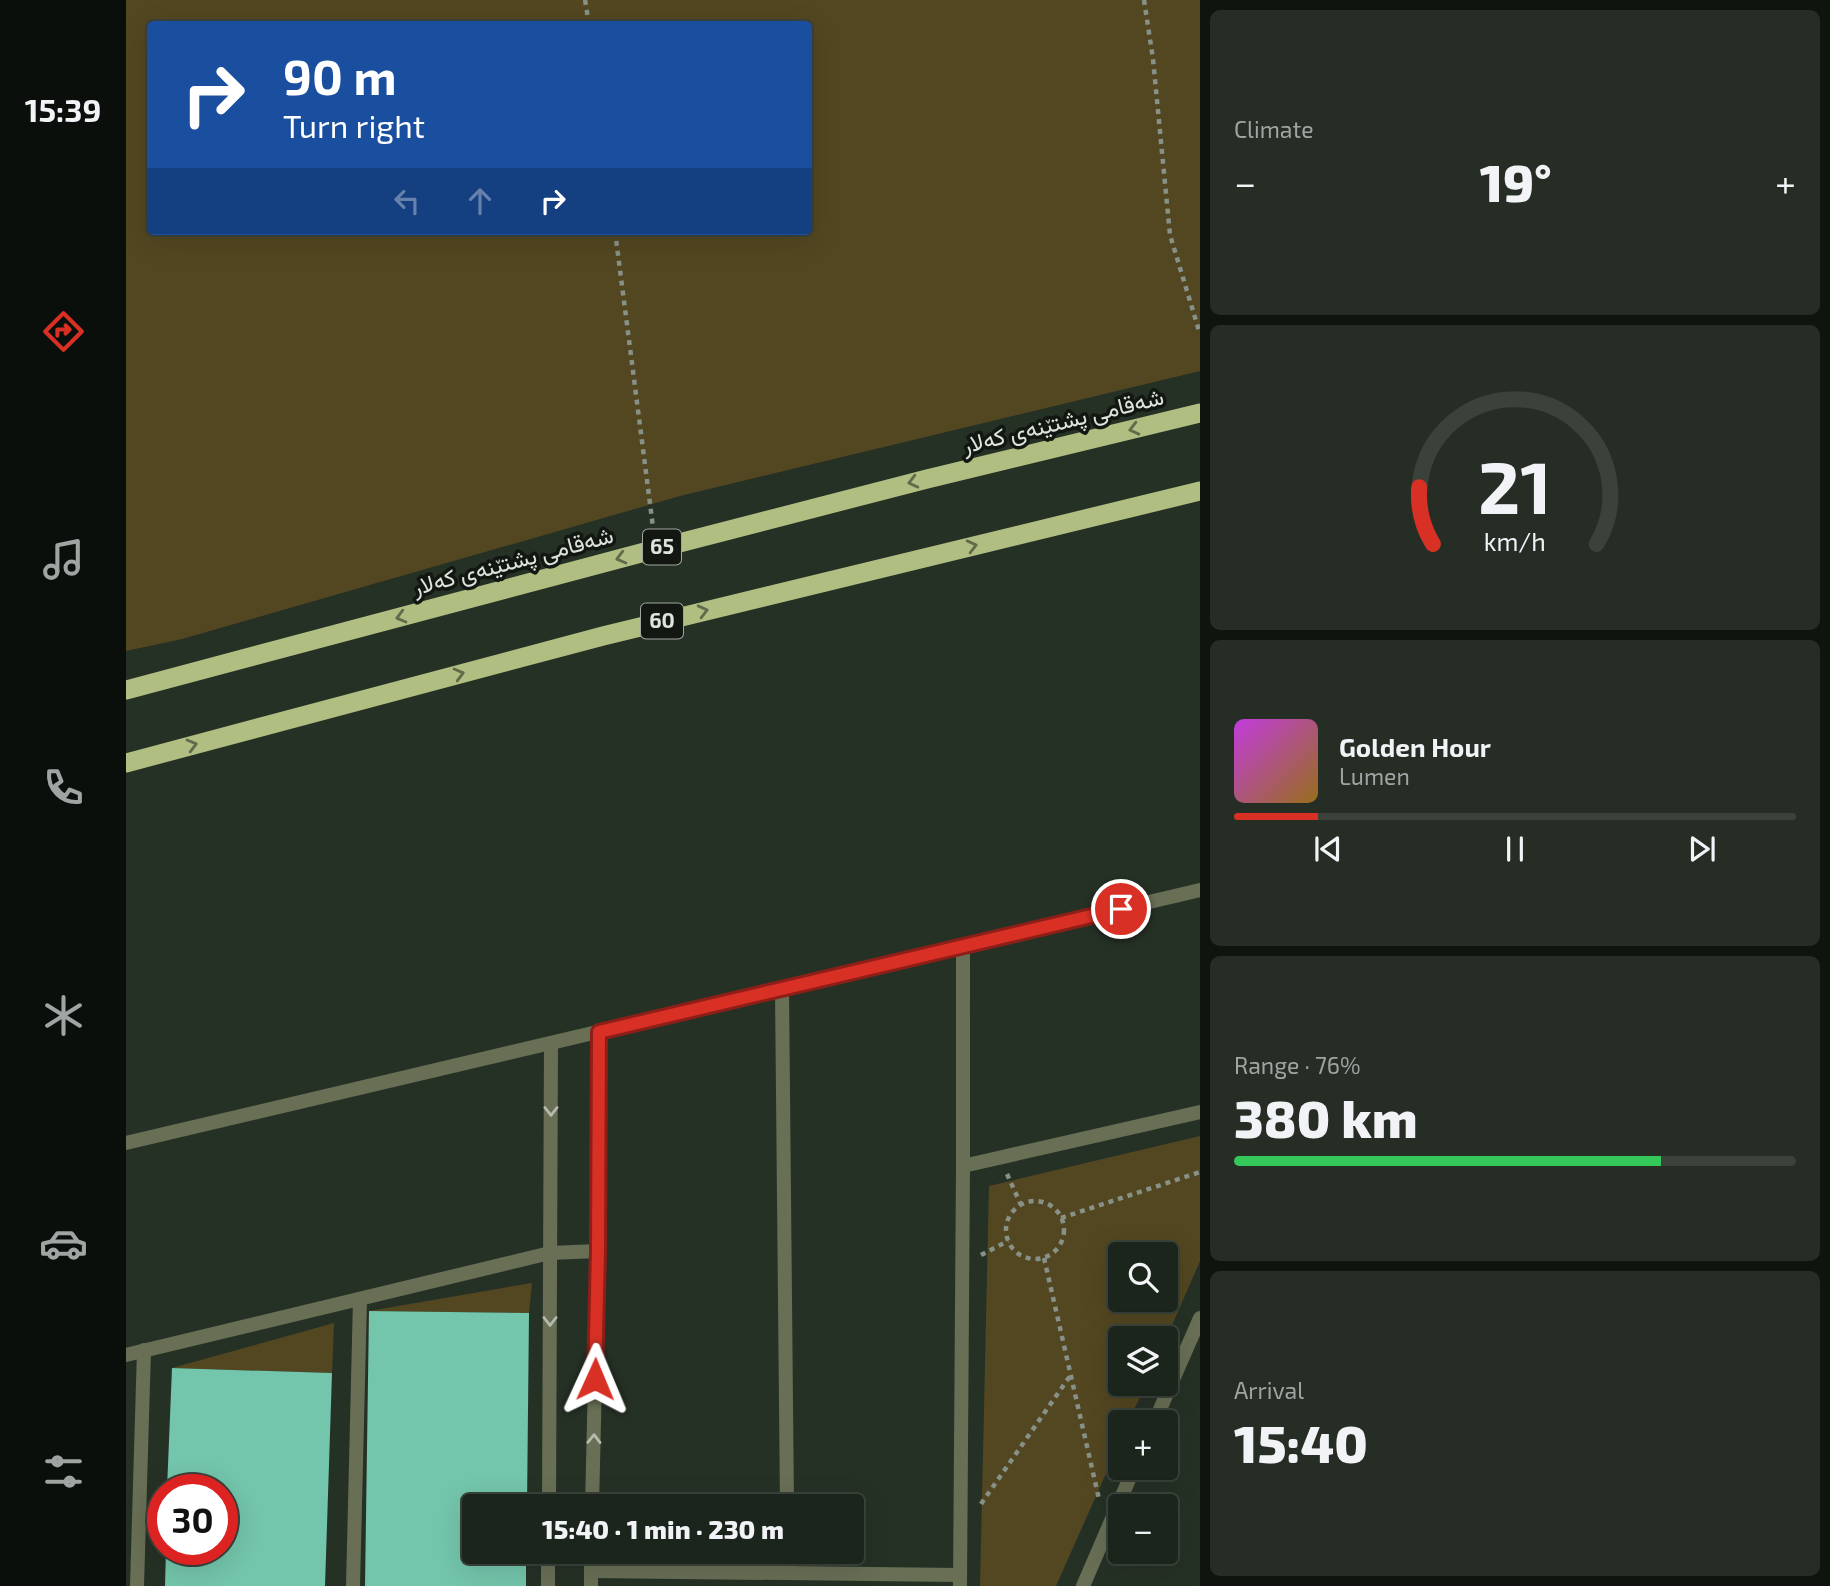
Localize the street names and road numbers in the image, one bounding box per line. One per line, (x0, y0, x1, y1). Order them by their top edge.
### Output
street label: شەقامی پشتێنەی کەلار (958, 381, 1167, 462)
street label: شەقامی پشتێنەی کەلار (408, 520, 617, 603)
road number: 65 (643, 530, 681, 564)
road number: 60 (641, 604, 683, 638)

